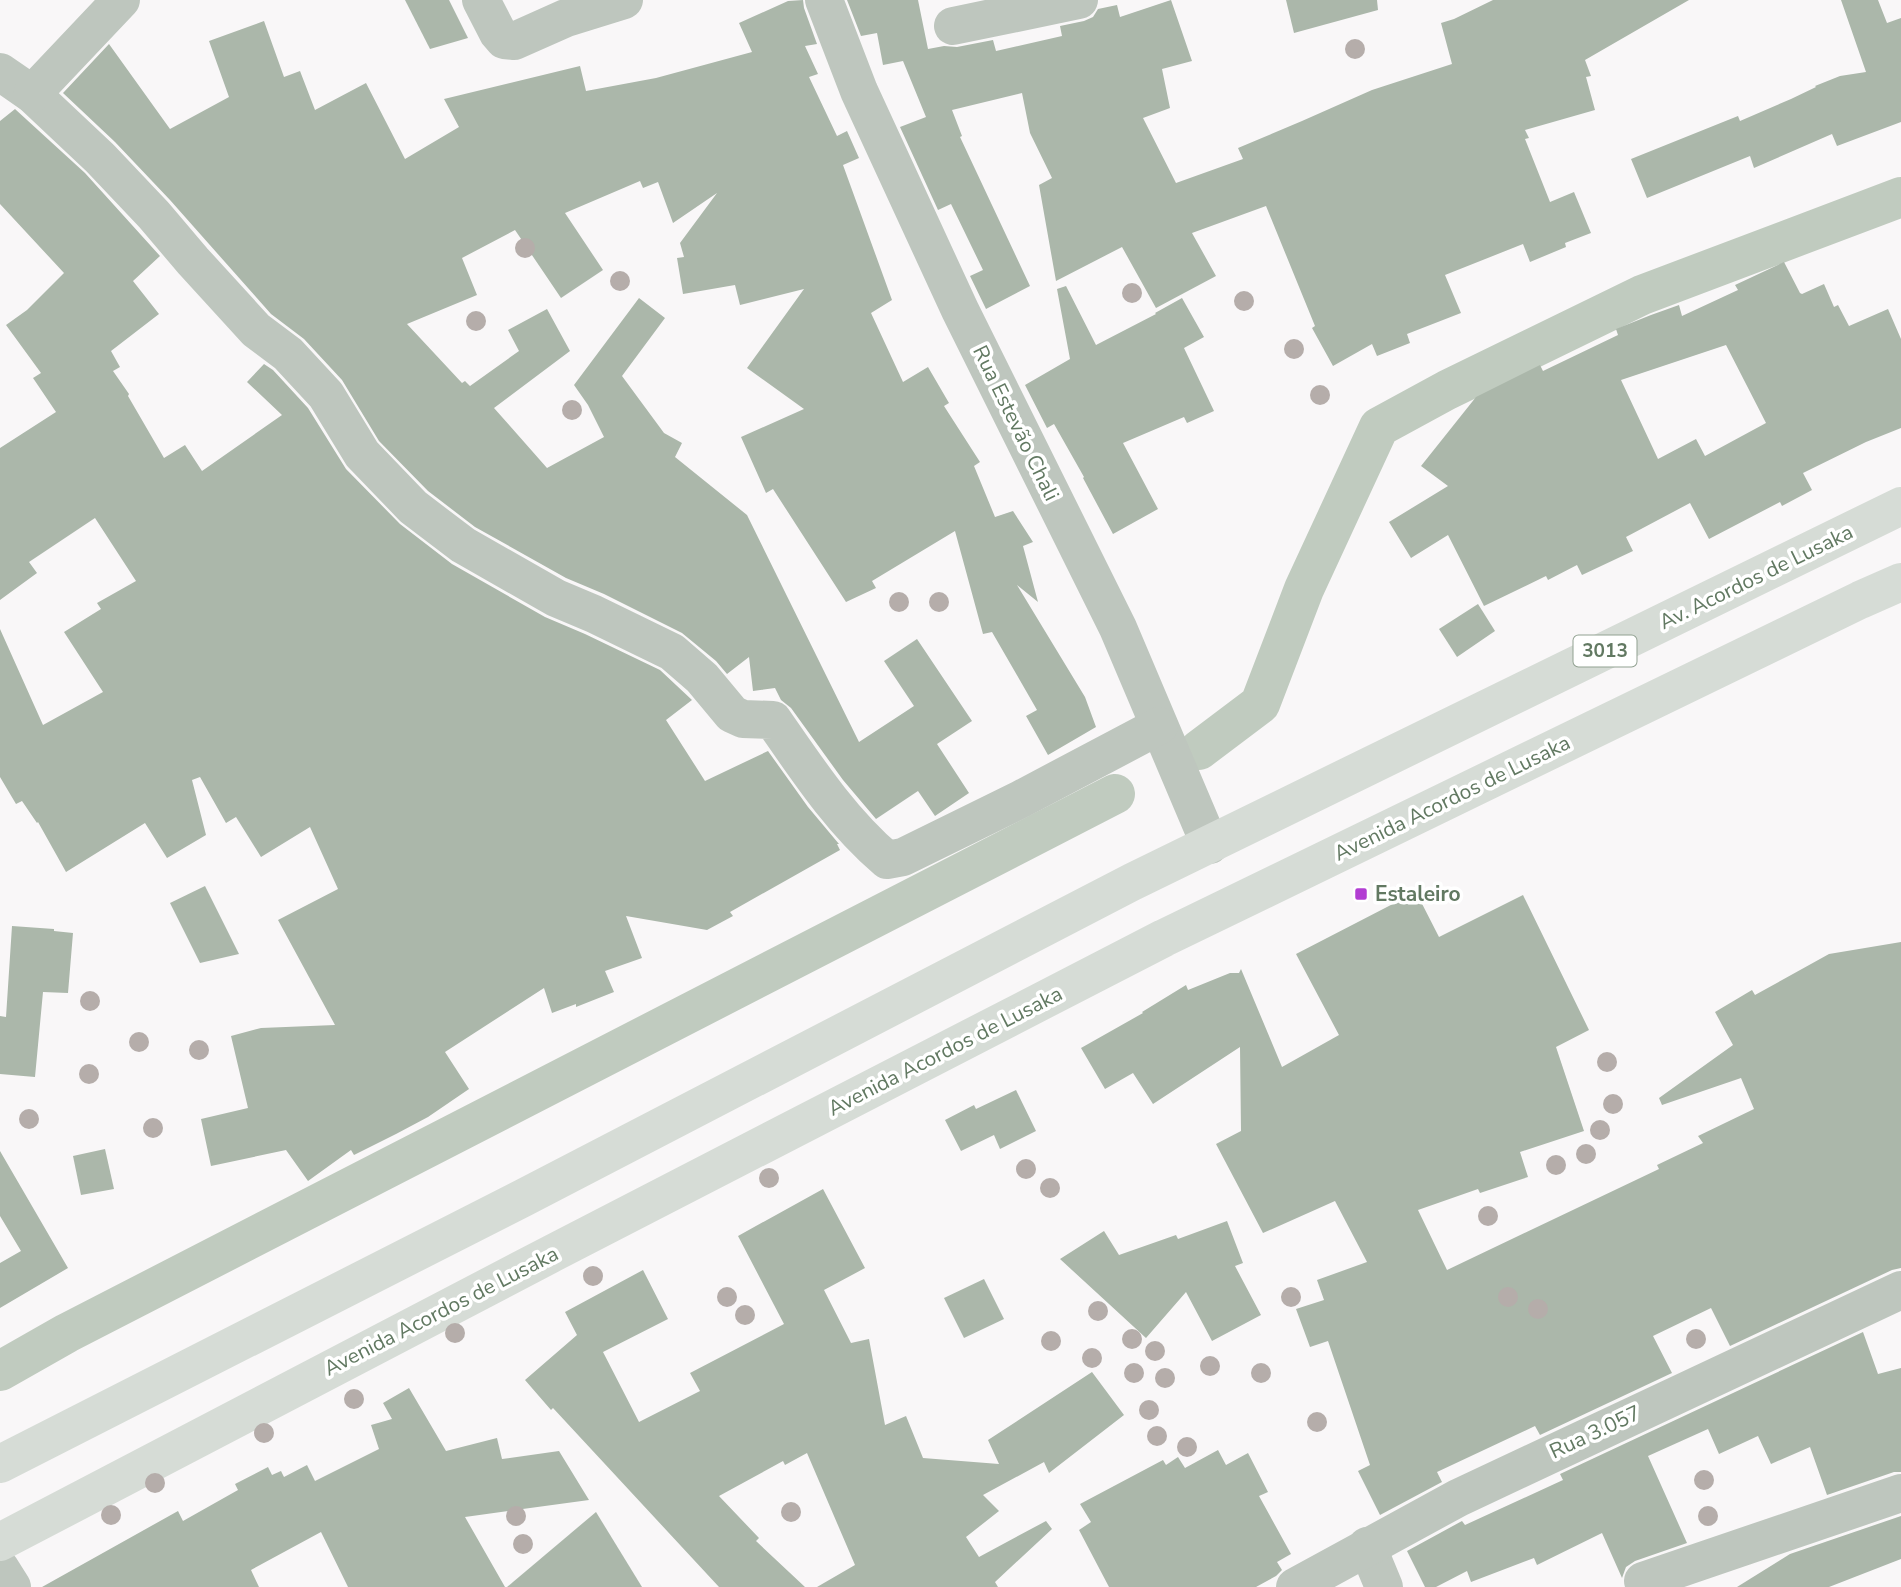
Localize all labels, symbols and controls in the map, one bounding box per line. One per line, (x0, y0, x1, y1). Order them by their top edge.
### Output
street label: Rua Estevão Chali (966, 341, 1066, 505)
street label: Av. Acordos de Lusaka (1654, 518, 1858, 636)
road number: 3013 (1574, 636, 1636, 666)
street label: Avenida Acordos de Lusaka (1329, 728, 1575, 868)
place label: Estaleiro (1375, 880, 1461, 908)
marker: Estaleiro (1353, 886, 1369, 902)
street label: Avenida Acordos de Lusaka (823, 980, 1067, 1122)
street label: Avenida Acordos de Lusaka (319, 1240, 563, 1382)
street label: Rua 3.057 (1545, 1399, 1645, 1465)

